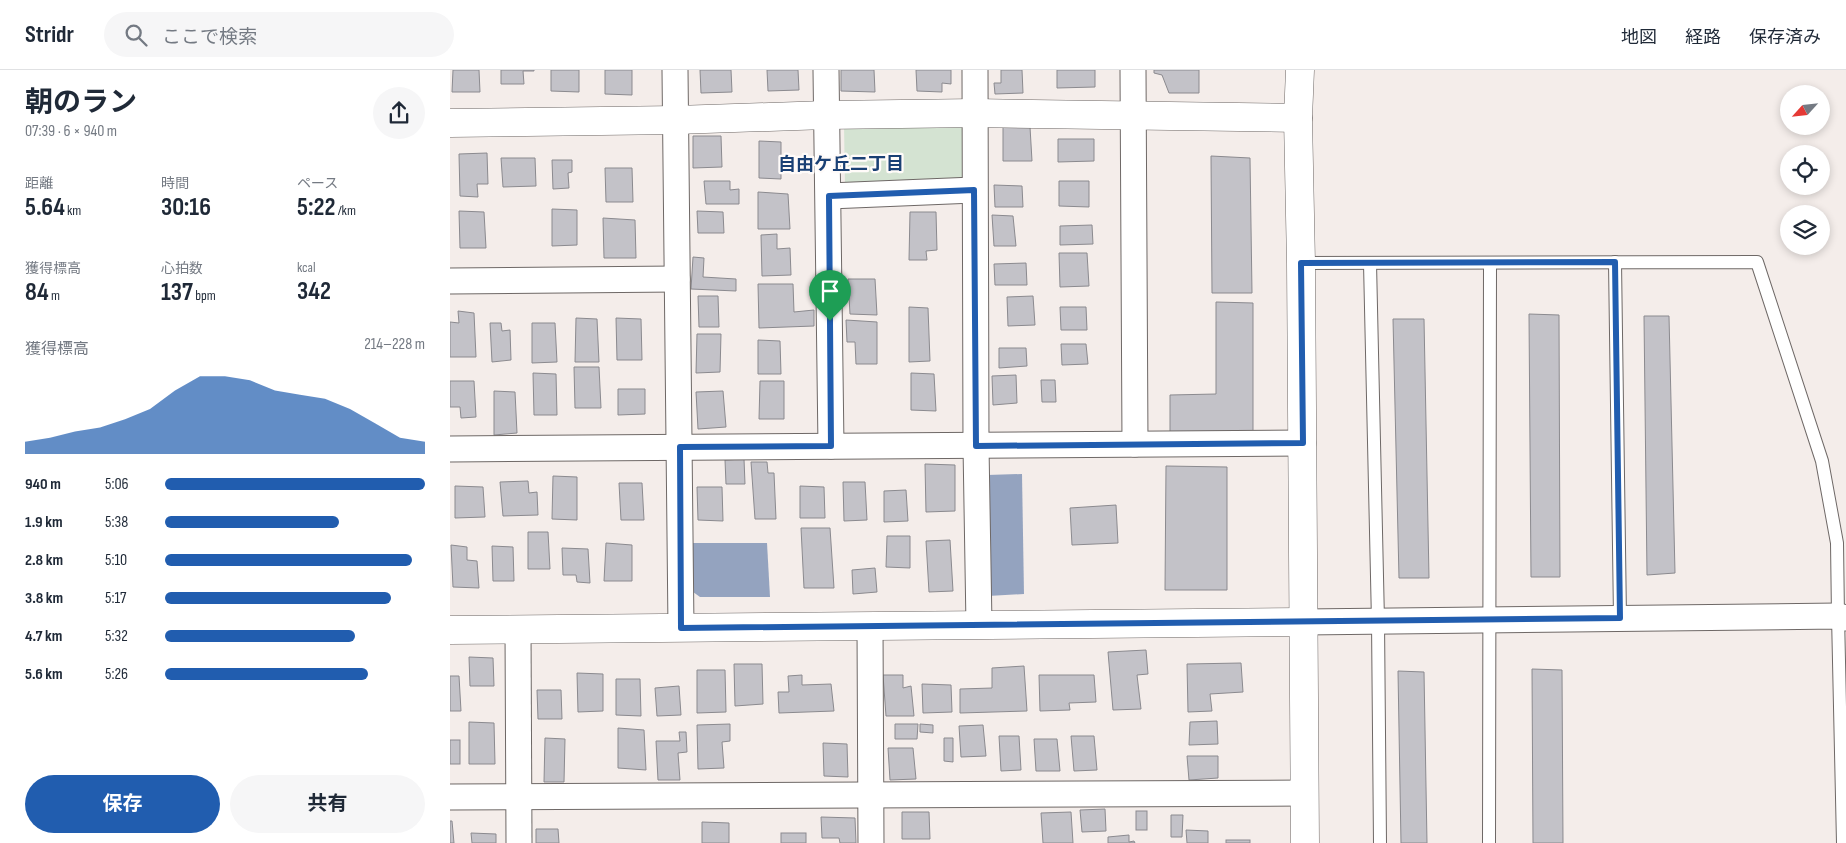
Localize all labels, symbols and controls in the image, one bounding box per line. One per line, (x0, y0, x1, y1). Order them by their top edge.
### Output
search box (104, 12, 454, 57)
text: Stridr (25, 20, 74, 49)
icon: search (122, 21, 150, 49)
text: ここで検索 (162, 26, 257, 49)
text: 地図 (1621, 27, 1657, 48)
text: 経路 (1685, 27, 1721, 48)
text: 保存済み (1749, 27, 1821, 48)
north arrow (1780, 85, 1830, 135)
map controls (1780, 85, 1830, 255)
text: 朝のラン (25, 86, 137, 119)
button: share (373, 87, 425, 139)
text: 07:39 · 6 × 940 m (25, 122, 117, 141)
button: locate (1780, 145, 1830, 195)
district label: 自由ケ丘二丁目 (778, 154, 904, 175)
text: 距離 (25, 175, 53, 192)
text: 時間 (161, 175, 189, 192)
text: ペース (297, 175, 338, 192)
text: 5.64 (25, 192, 65, 223)
text: 30:16 (161, 192, 211, 223)
text: 5:22 (297, 192, 335, 223)
text: km (65, 202, 81, 219)
text: /km (335, 202, 356, 219)
button: layers (1780, 205, 1830, 255)
text: kcal (297, 259, 316, 276)
text: 獲得標高 (25, 260, 81, 277)
text: 心拍数 (161, 260, 203, 277)
pin (809, 270, 851, 321)
text: 342 (297, 276, 331, 307)
text: 84 (25, 277, 49, 308)
text: 137 (161, 277, 193, 308)
icon: arrive (816, 277, 844, 305)
text: m (49, 287, 60, 304)
text: bpm (193, 287, 216, 304)
text: 214–228 m (364, 335, 425, 354)
text: 獲得標高 (25, 340, 89, 359)
text: 940 m (25, 475, 61, 494)
text: 5:06 (105, 475, 129, 494)
text: 1.9 km (25, 513, 63, 532)
text: 5:38 (105, 513, 128, 532)
text: 2.8 km (25, 551, 63, 570)
text: 5:10 (105, 551, 127, 570)
text: 3.8 km (25, 589, 63, 608)
text: 5:17 (105, 589, 126, 608)
text: 4.7 km (25, 627, 62, 646)
text: 5:32 (105, 627, 128, 646)
text: 5.6 km (25, 665, 63, 684)
text: 5:26 (105, 665, 128, 684)
button: 保存 (25, 775, 220, 833)
button: 共有 (230, 775, 425, 833)

